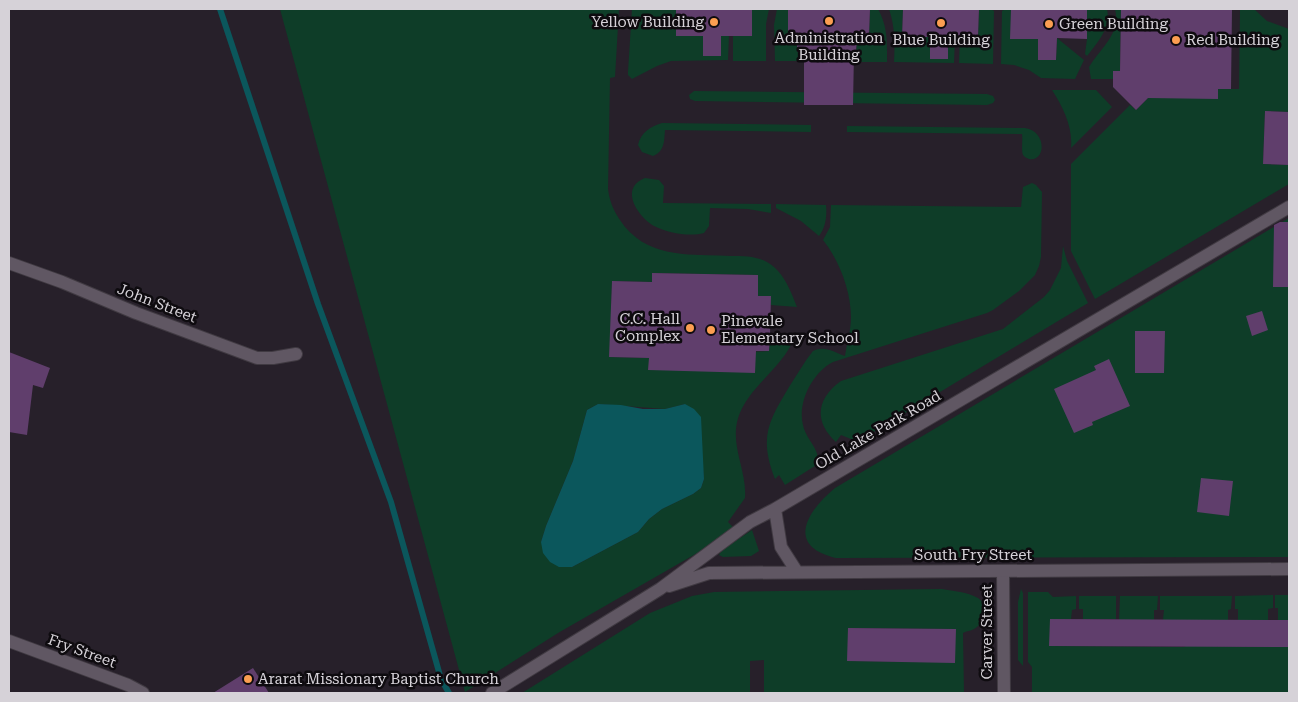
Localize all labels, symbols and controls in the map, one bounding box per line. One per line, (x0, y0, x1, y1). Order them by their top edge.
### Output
place label: Yellow Building (591, 13, 704, 31)
marker: Administration Building (823, 15, 835, 27)
place label: Green Building (1059, 15, 1169, 33)
marker: Yellow Building (708, 16, 720, 28)
marker: Blue Building (935, 17, 947, 29)
marker: Green Building (1043, 18, 1055, 30)
place label: Administration Building (774, 29, 884, 64)
place label: Blue Building (892, 31, 990, 49)
place label: Red Building (1186, 31, 1280, 49)
marker: Red Building (1170, 34, 1182, 46)
street label: John Street (115, 280, 200, 327)
place label: C.C. Hall Complex (615, 310, 680, 345)
place label: Pinevale Elementary School (721, 312, 859, 347)
marker: C.C. Hall Complex (684, 322, 696, 334)
marker: Pinevale Elementary School (705, 324, 717, 336)
street label: Old Lake Park Road (812, 386, 944, 473)
street label: South Fry Street (914, 546, 1033, 564)
street label: Carver Street (978, 584, 996, 679)
street label: Fry Street (46, 630, 119, 672)
place label: Ararat Missionary Baptist Church (258, 670, 499, 688)
marker: Ararat Missionary Baptist Church (242, 673, 254, 685)

